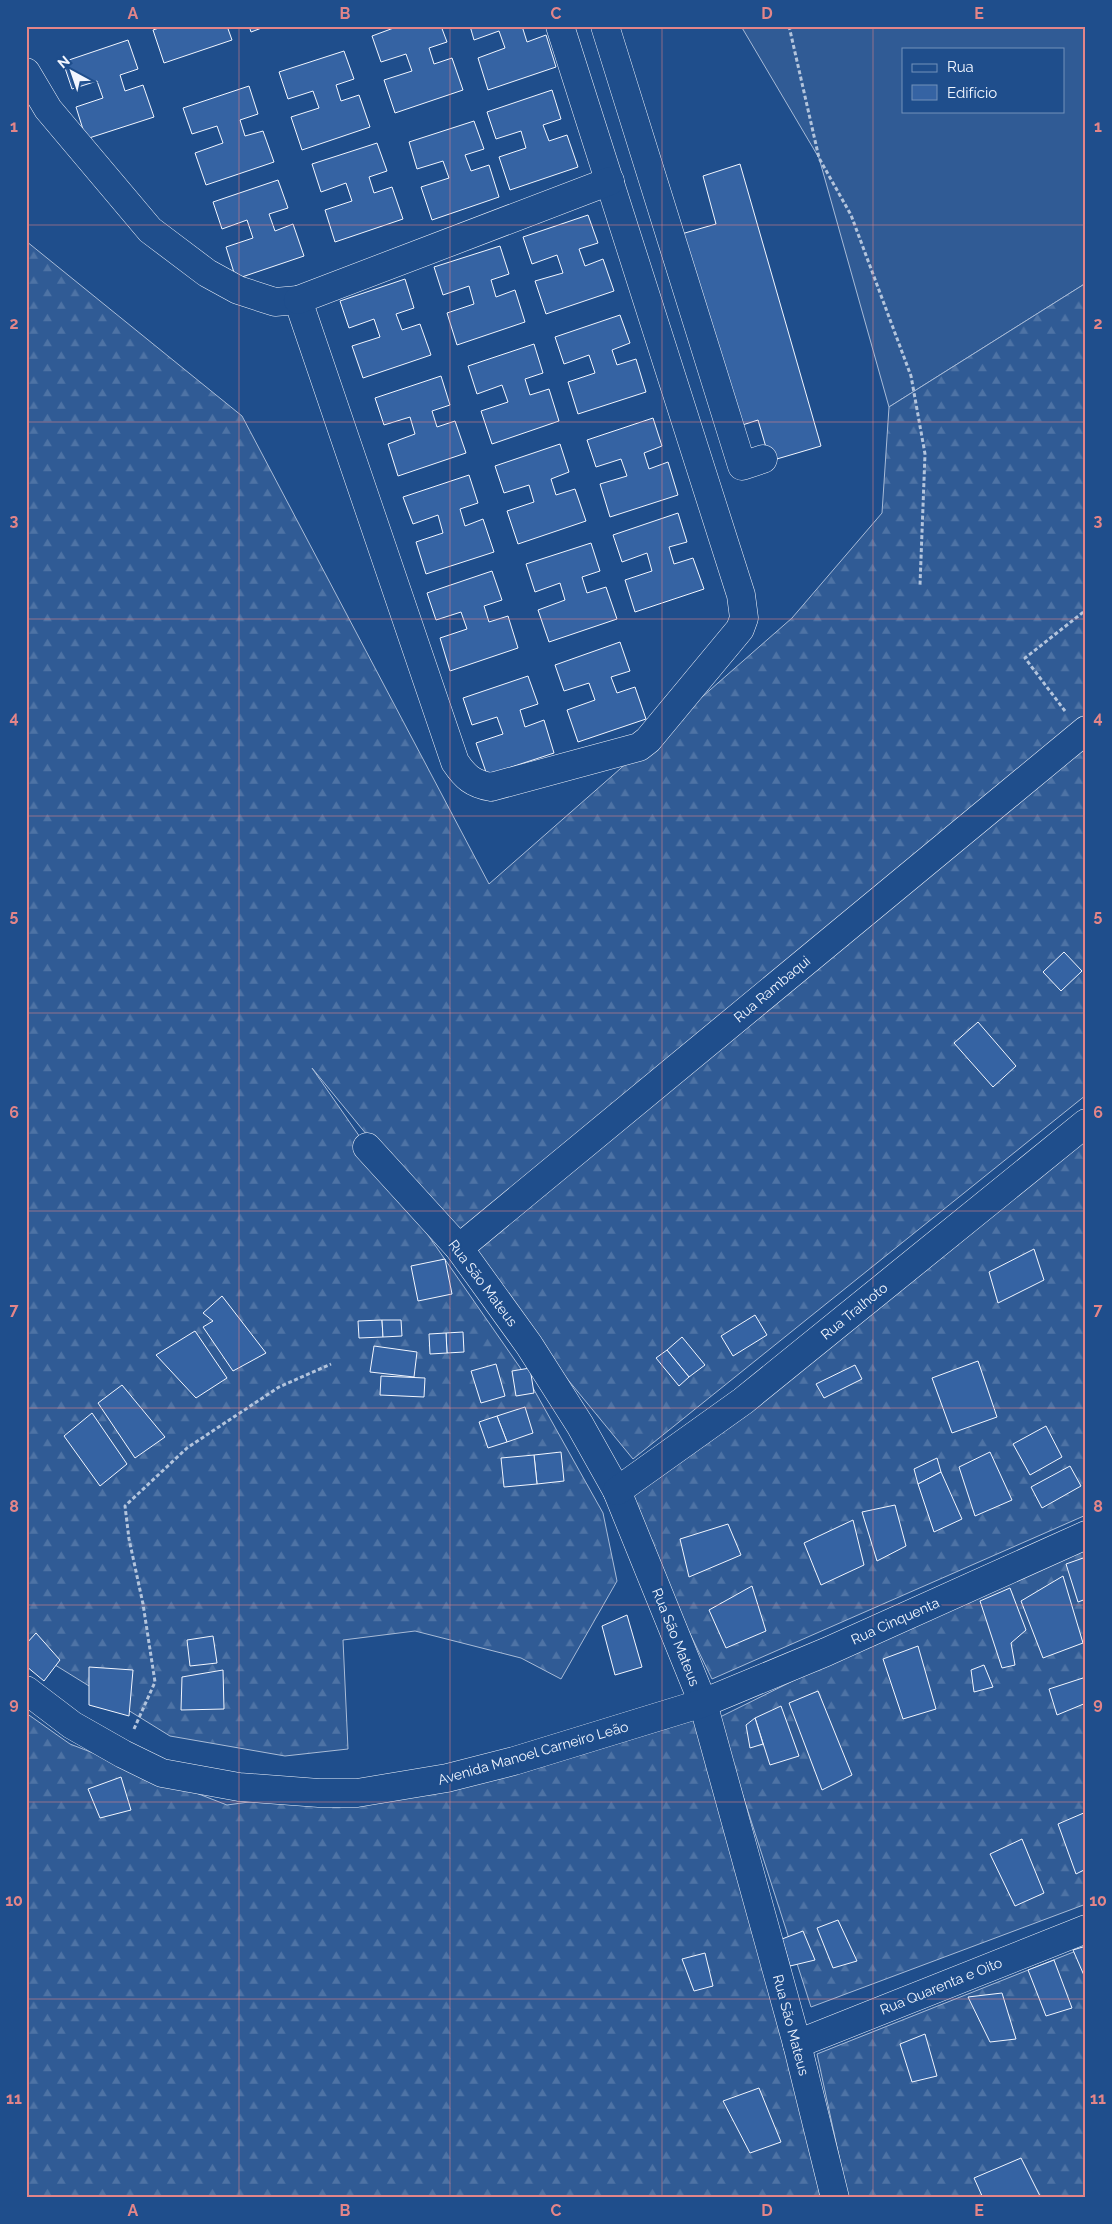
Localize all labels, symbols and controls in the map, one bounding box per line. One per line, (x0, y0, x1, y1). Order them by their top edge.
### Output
text: A (128, 4, 139, 23)
text: B (340, 4, 351, 23)
text: C (551, 4, 562, 23)
text: D (761, 4, 773, 23)
text: E (974, 4, 984, 23)
north arrow (48, 48, 98, 98)
legend (902, 48, 1064, 112)
text: N (54, 52, 73, 72)
text: Rua (947, 58, 974, 76)
text: Edifício (947, 84, 997, 102)
text: 1 (10, 117, 18, 136)
text: 1 (1094, 117, 1102, 136)
text: 2 (9, 314, 19, 333)
text: 2 (1093, 314, 1103, 333)
text: 3 (10, 511, 19, 530)
text: 3 (1094, 511, 1103, 530)
text: 4 (9, 708, 19, 727)
text: 4 (1093, 708, 1103, 727)
text: 5 (10, 906, 19, 925)
text: 5 (1094, 906, 1103, 925)
street label: Rua Rambaqui (731, 953, 813, 1025)
text: 6 (9, 1103, 19, 1122)
text: 6 (1093, 1103, 1103, 1122)
street label: Rua São Mateus (445, 1237, 521, 1330)
street label: Rua Tralhoto (817, 1279, 891, 1343)
text: 7 (10, 1300, 19, 1319)
text: 7 (1094, 1300, 1103, 1319)
text: 8 (9, 1497, 19, 1516)
text: 8 (1093, 1497, 1103, 1516)
street label: Rua São Mateus (649, 1586, 703, 1689)
street label: Rua Cinquenta (848, 1594, 942, 1648)
text: 9 (9, 1694, 19, 1713)
text: 9 (1093, 1694, 1103, 1713)
street label: Avenida Manoel Carneiro Leão (436, 1718, 630, 1788)
text: 10 (5, 1891, 23, 1910)
text: 10 (1089, 1891, 1107, 1910)
street label: Rua Quarenta e Oito (878, 1954, 1004, 2018)
street label: Rua São Mateus (770, 1973, 812, 2078)
text: 11 (6, 2089, 22, 2108)
text: 11 (1090, 2089, 1106, 2108)
text: A (128, 2201, 139, 2220)
text: B (340, 2201, 351, 2220)
text: C (551, 2201, 562, 2220)
text: D (761, 2201, 773, 2220)
text: E (974, 2201, 984, 2220)

